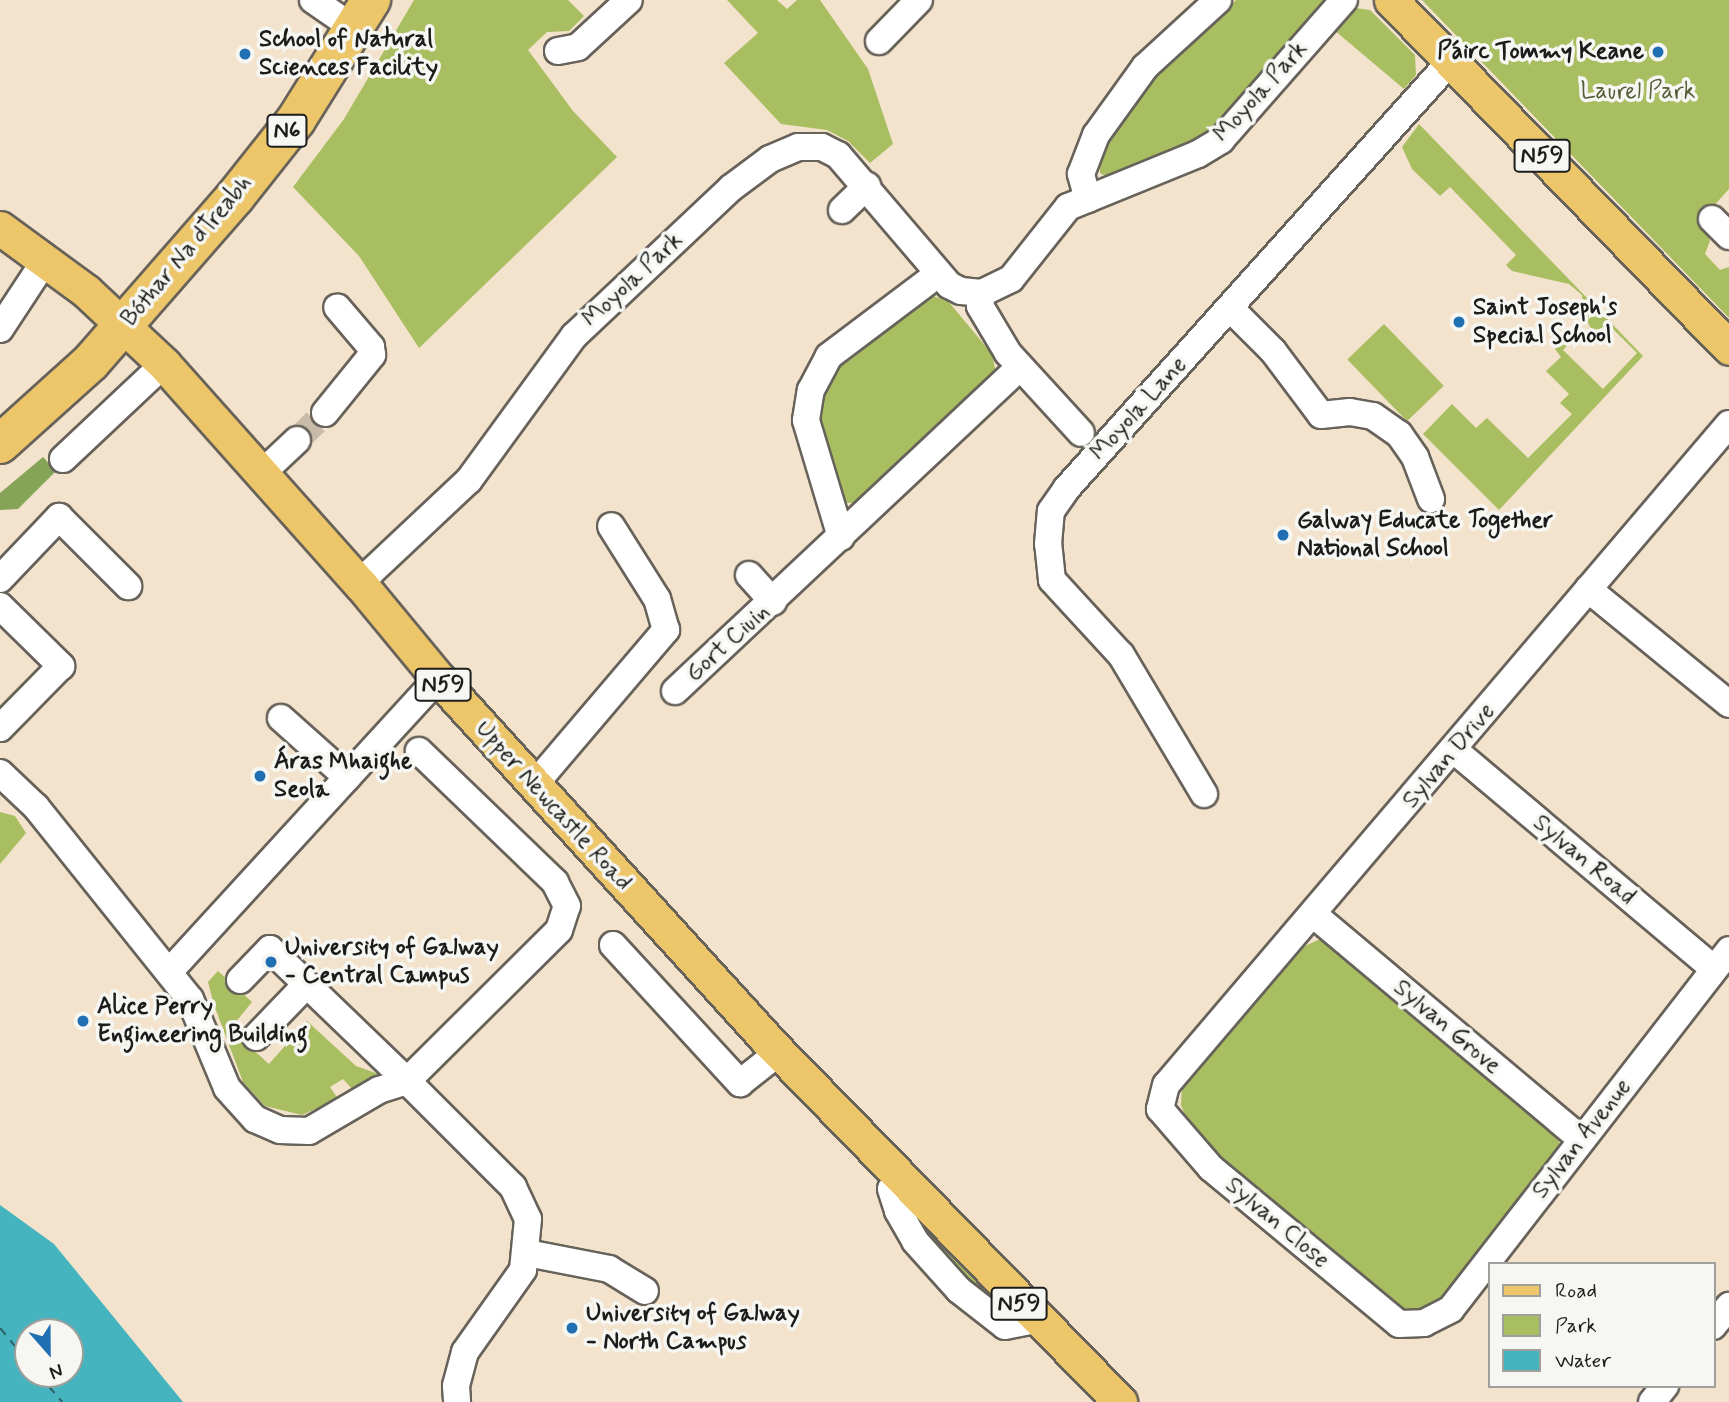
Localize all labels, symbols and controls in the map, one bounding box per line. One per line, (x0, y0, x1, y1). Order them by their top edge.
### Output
place label: School of Natural Sciences Facility (259, 26, 437, 82)
street label: Moyola Park (1208, 35, 1314, 149)
place label: Páirc Tommy Keane (1432, 38, 1644, 66)
marker: Páirc Tommy Keane (1650, 44, 1666, 60)
marker: School of Natural Sciences Facility (237, 46, 253, 62)
park label: Laurel Park (1581, 78, 1695, 106)
road number: N6 (266, 112, 308, 150)
road number: N59 (1512, 136, 1572, 176)
street label: Bóthar Na dTreabh (114, 168, 260, 334)
street label: Moyola Park (577, 226, 689, 334)
place label: Saint Joseph's Special School (1473, 294, 1617, 350)
marker: Saint Joseph's Special School (1451, 314, 1467, 330)
street label: Moyola Lane (1085, 351, 1193, 467)
place label: Galway Educate Together National School (1297, 507, 1552, 563)
marker: Galway Educate Together National School (1275, 527, 1291, 543)
street label: Gort Ciuin (680, 598, 776, 688)
road number: N59 (413, 666, 473, 705)
street label: Sylvan Drive (1397, 698, 1501, 814)
street label: Upper Newcastle Road (470, 716, 636, 896)
place label: Áras Mhaighe Seola (274, 748, 416, 804)
marker: Áras Mhaighe Seola (252, 768, 268, 784)
street label: Sylvan Road (1528, 810, 1640, 910)
place label: University of Galway - Central Campus (285, 934, 498, 990)
marker: University of Galway - Central Campus (263, 954, 279, 970)
street label: Sylvan Grove (1387, 974, 1507, 1080)
place label: Alice Perry Engineering Building (97, 993, 308, 1049)
marker: Alice Perry Engineering Building (75, 1013, 91, 1029)
street label: Sylvan Avenue (1525, 1071, 1639, 1207)
street label: Sylvan Close (1219, 1171, 1335, 1275)
legend (1488, 1262, 1715, 1388)
text: Road (1555, 1277, 1597, 1305)
road number: N59 (989, 1284, 1049, 1324)
place label: University of Galway - North Campus (586, 1300, 799, 1356)
text: Park (1555, 1312, 1597, 1340)
north arrow (14, 1318, 84, 1388)
marker: University of Galway - North Campus (564, 1320, 580, 1336)
text: Water (1555, 1347, 1611, 1375)
text: N (46, 1357, 66, 1385)

